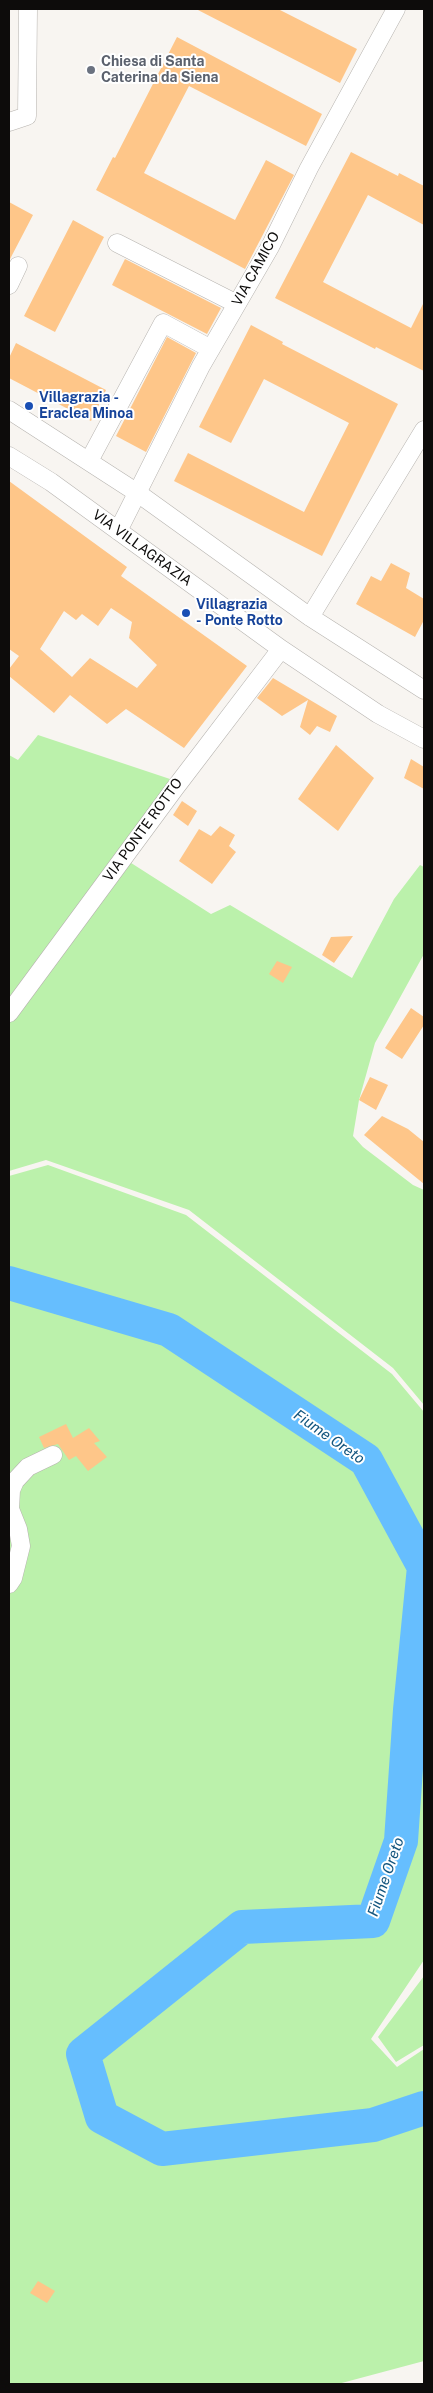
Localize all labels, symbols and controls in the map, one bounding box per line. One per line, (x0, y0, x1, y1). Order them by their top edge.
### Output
place label: Chiesa di Santa Caterina da Siena (101, 54, 218, 86)
marker: Chiesa di Santa Caterina da Siena (85, 64, 97, 76)
street label: VIA CAMICO (229, 229, 283, 309)
place label: Villagrazia - Eraclea Minoa (39, 390, 133, 422)
marker: Villagrazia - Eraclea Minoa (23, 400, 35, 412)
street label: VIA VILLAGRAZIA (89, 506, 195, 590)
place label: Villagrazia - Ponte Rotto (196, 597, 283, 630)
marker: Villagrazia - Ponte Rotto (180, 607, 192, 619)
street label: VIA PONTE ROTTO (100, 775, 186, 885)
water label: Fiume Oreto (290, 1406, 368, 1468)
water label: Fiume Oreto (364, 1835, 408, 1919)

